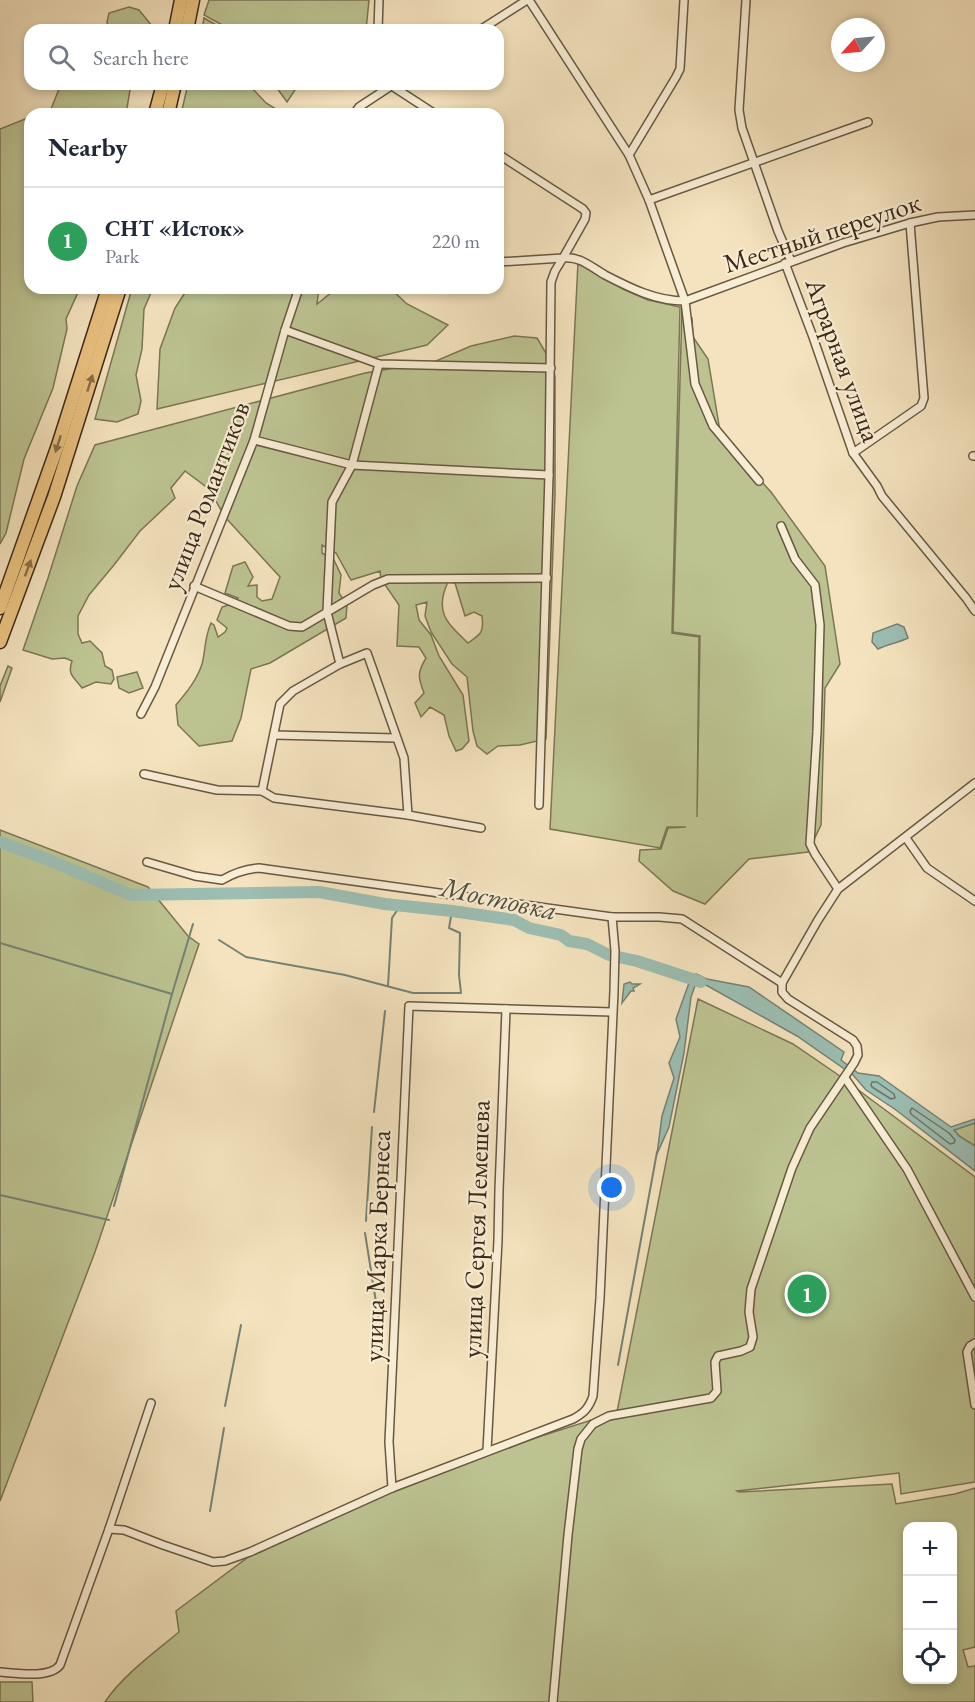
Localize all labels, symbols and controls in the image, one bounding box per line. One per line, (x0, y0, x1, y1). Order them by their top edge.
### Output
north arrow (831, 18, 885, 72)
search box (24, 24, 504, 90)
icon: search (45, 41, 78, 74)
text: Search here (93, 43, 188, 72)
text: Nearby (48, 130, 128, 164)
street label: Местный переулок (719, 184, 925, 281)
text: СНТ «Исток» (105, 214, 245, 243)
text: 1 (62, 228, 73, 254)
text: 220 m (432, 228, 480, 254)
text: Park (105, 243, 139, 269)
street label: Аграрная улица (797, 272, 889, 447)
one-way arrow (86, 374, 95, 392)
street label: улица Романтиков (153, 397, 258, 595)
one-way arrow (53, 435, 63, 453)
one-way arrow (24, 559, 33, 577)
water label: Мостовка (436, 868, 560, 928)
street label: улица Сергея Лемешева (454, 1099, 498, 1359)
street label: улица Марка Бернеса (355, 1129, 398, 1362)
your location (597, 1173, 626, 1202)
pin: 1 (788, 1272, 826, 1316)
map controls (903, 1522, 957, 1684)
button: + (903, 1522, 957, 1576)
button: − (903, 1576, 957, 1630)
button: locate (903, 1630, 957, 1684)

